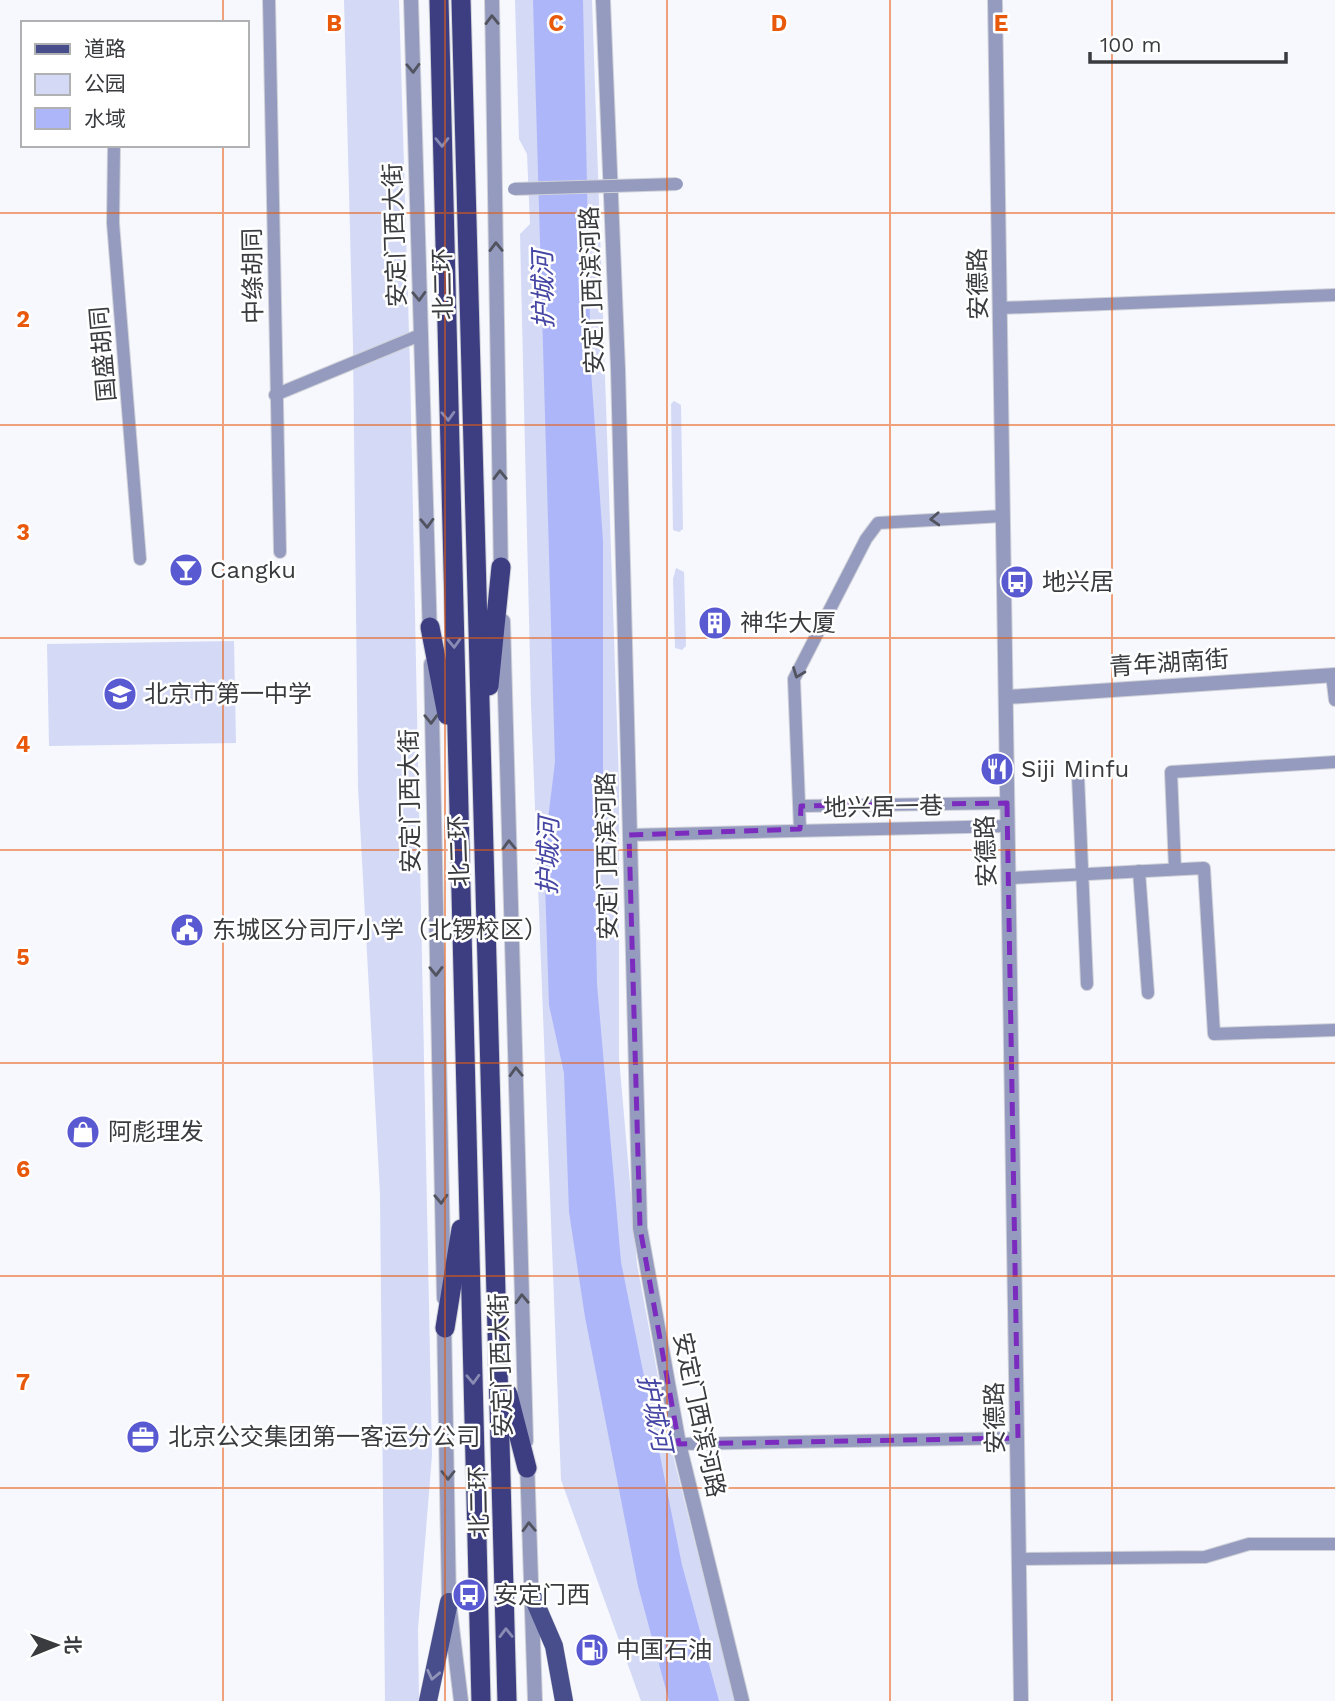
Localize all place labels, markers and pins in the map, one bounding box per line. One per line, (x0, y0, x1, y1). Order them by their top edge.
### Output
bar icon: Cangku (167, 551, 205, 589)
place label: Cangku (210, 556, 296, 584)
bus stop icon: 地兴居 (998, 563, 1036, 601)
place label: 地兴居 (1042, 568, 1114, 596)
building icon: 神华大厦 (696, 604, 734, 642)
place label: 神华大厦 (740, 609, 836, 637)
school or university icon: 北京市第一中学 (101, 675, 139, 713)
place label: 北京市第一中学 (144, 680, 312, 708)
restaurant icon: Siji Minfu (978, 750, 1016, 788)
place label: Siji Minfu (1021, 755, 1129, 783)
public building icon: 东城区分司厅小学（北锣校区） (168, 911, 206, 949)
place label: 东城区分司厅小学（北锣校区） (212, 916, 548, 944)
shop icon: 阿彪理发 (64, 1113, 102, 1151)
place label: 阿彪理发 (108, 1118, 204, 1146)
office icon: 北京公交集团第一客运分公司 (124, 1418, 162, 1456)
place label: 北京公交集团第一客运分公司 (168, 1423, 480, 1451)
bus stop icon: 安定门西 (450, 1576, 488, 1614)
place label: 安定门西 (494, 1581, 590, 1609)
fuel station icon: 中国石油 (573, 1631, 611, 1669)
place label: 中国石油 (616, 1636, 712, 1664)

